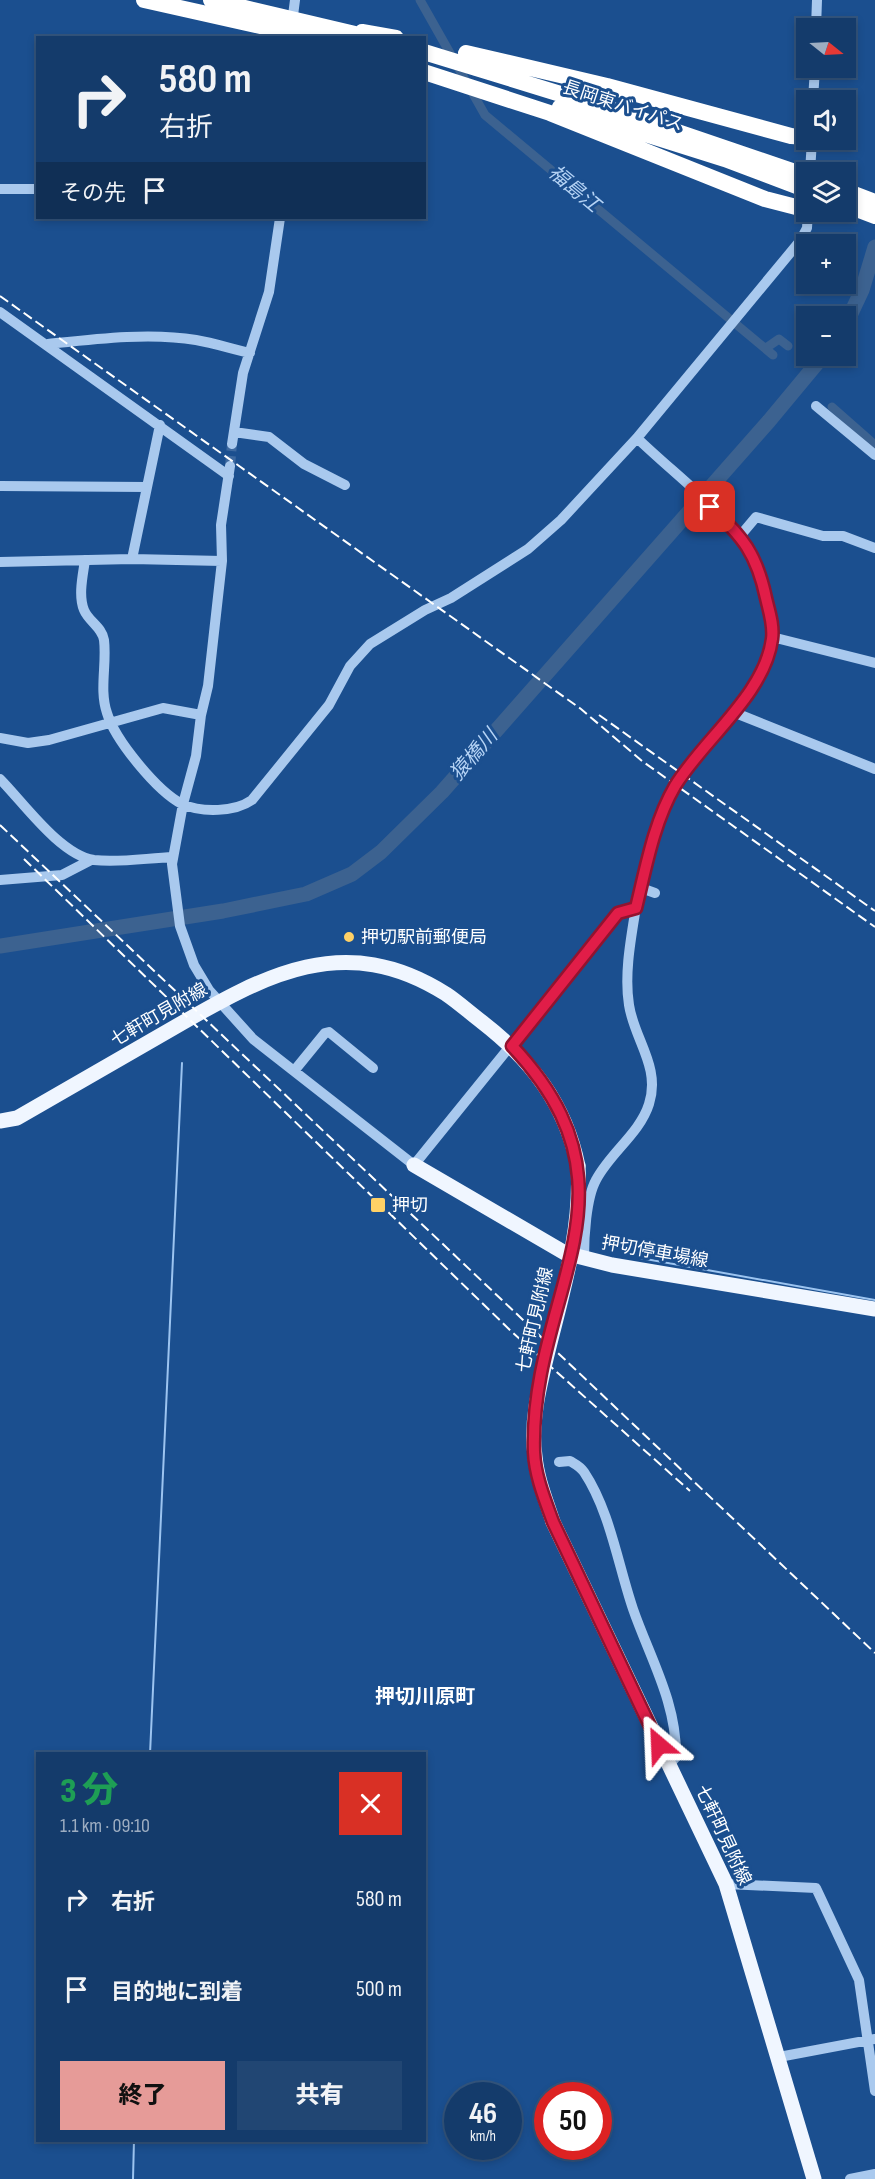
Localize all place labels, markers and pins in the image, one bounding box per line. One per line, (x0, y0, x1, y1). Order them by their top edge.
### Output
pin (684, 481, 735, 532)
place label: 押切駅前郵便局 (361, 927, 487, 948)
marker: 押切駅前郵便局 (342, 930, 356, 944)
place label: 押切 (392, 1195, 428, 1216)
marker: 押切 (369, 1196, 387, 1214)

